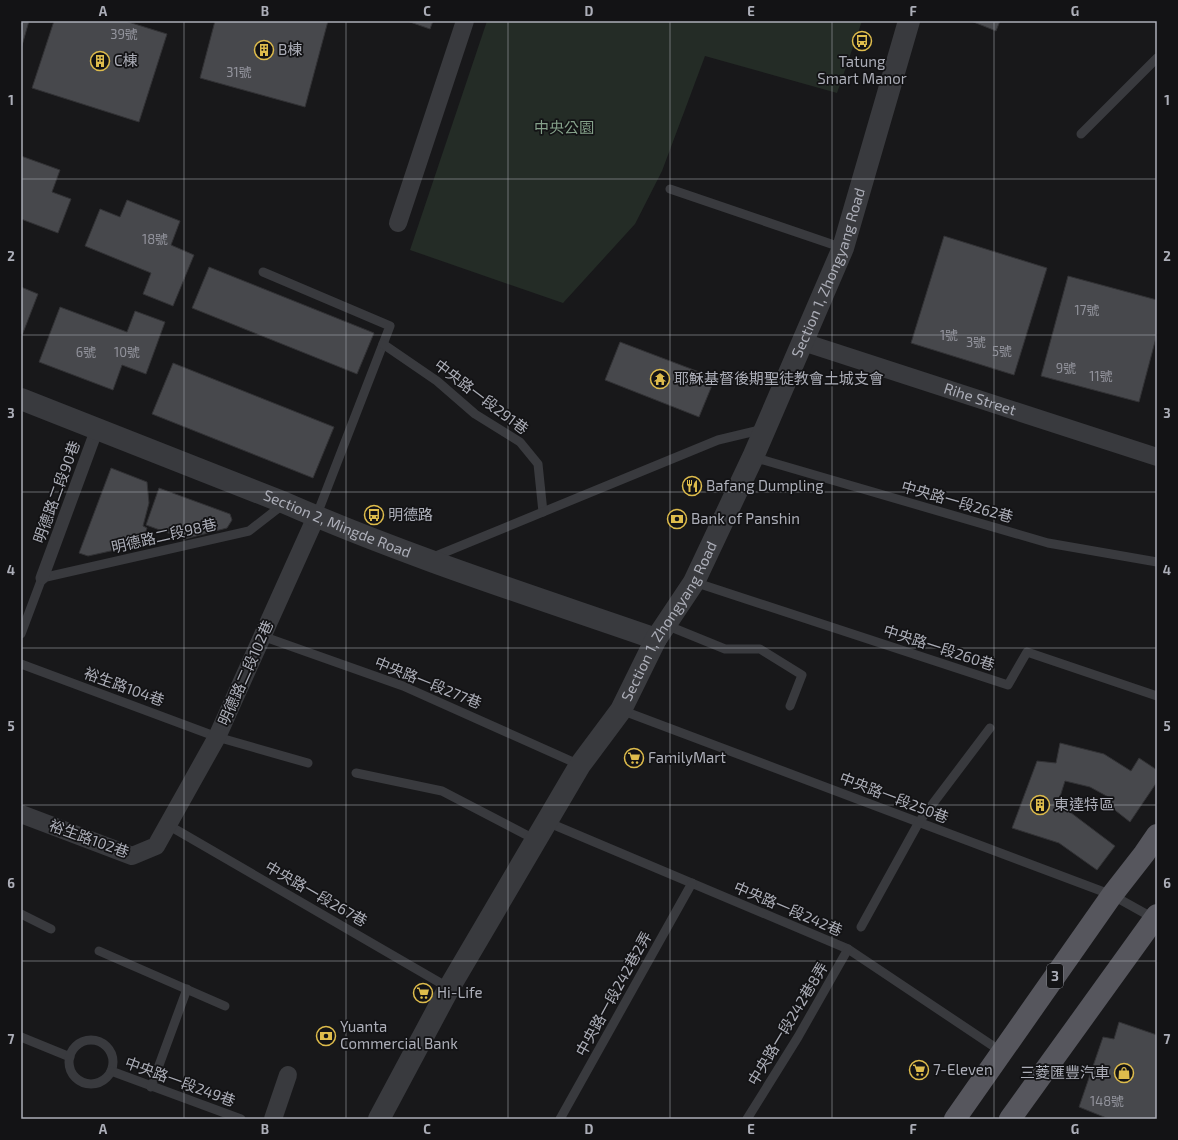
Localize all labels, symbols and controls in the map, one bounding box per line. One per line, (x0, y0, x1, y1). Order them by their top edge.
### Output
text: A (99, 3, 108, 19)
text: B (261, 3, 269, 19)
text: C (423, 3, 431, 19)
text: D (585, 3, 594, 19)
text: E (747, 3, 755, 19)
text: F (909, 3, 917, 19)
text: G (1071, 3, 1079, 19)
house number: 39號 (110, 26, 138, 42)
bus stop icon: Tatung Smart Manor (851, 30, 873, 52)
building icon: B棟 (253, 39, 275, 61)
place label: B棟 (278, 40, 302, 58)
building icon: C棟 (89, 50, 111, 72)
place label: C棟 (114, 51, 138, 69)
place label: Tatung Smart Manor (817, 52, 907, 87)
house number: 31號 (226, 64, 252, 80)
text: 1 (8, 92, 14, 108)
text: 1 (1164, 92, 1170, 108)
park label: 中央公園 (534, 118, 594, 136)
street label: Section 1, Zhongyang Road (787, 186, 868, 360)
house number: 18號 (142, 231, 168, 247)
text: 2 (7, 248, 15, 264)
text: 2 (1163, 248, 1171, 264)
house number: 17號 (1075, 302, 1099, 318)
house number: 1號 (940, 327, 958, 343)
house number: 3號 (966, 334, 986, 350)
house number: 5號 (992, 343, 1012, 359)
house number: 6號 (76, 344, 96, 360)
house number: 10號 (114, 344, 140, 360)
street label: 中央路一段291巷 (431, 355, 532, 437)
house number: 9號 (1056, 360, 1076, 376)
temple icon: 耶穌基督後期聖徒教會土城支會 (649, 368, 671, 390)
house number: 11號 (1089, 368, 1113, 384)
place label: 耶穌基督後期聖徒教會土城支會 (674, 369, 884, 387)
street label: Rihe Street (942, 378, 1019, 419)
text: 3 (7, 405, 15, 421)
text: 3 (1163, 405, 1171, 421)
street label: 明德路二段90巷 (29, 438, 83, 545)
restaurant icon: Bafang Dumpling (681, 475, 703, 497)
place label: Bafang Dumpling (706, 476, 824, 494)
street label: 中央路一段262巷 (899, 476, 1015, 526)
street label: Section 2, Mingde Road (261, 485, 414, 561)
bus stop icon: 明德路 (363, 504, 385, 526)
place label: 明德路 (388, 505, 433, 523)
bank icon: Bank of Panshin (666, 508, 688, 530)
place label: Bank of Panshin (691, 509, 800, 527)
street label: 明德路二段98巷 (109, 514, 218, 556)
street label: Section 1, Zhongyang Road (617, 538, 720, 704)
text: 4 (7, 562, 15, 578)
text: 4 (1163, 562, 1171, 578)
street label: 明德路二段102巷 (214, 617, 276, 728)
street label: 中央路一段260巷 (881, 621, 997, 674)
street label: 中央路一段277巷 (372, 652, 485, 712)
street label: 裕生路104巷 (82, 663, 167, 709)
text: 5 (7, 718, 15, 734)
text: 5 (1163, 718, 1171, 734)
supermarket icon: FamilyMart (623, 747, 645, 769)
place label: FamilyMart (648, 748, 726, 766)
street label: 中央路一段250巷 (837, 768, 952, 826)
building icon: 東達特區 (1029, 794, 1051, 816)
place label: 東達特區 (1054, 795, 1114, 813)
street label: 裕生路102巷 (47, 815, 132, 861)
street label: 中央路一段267巷 (262, 857, 371, 930)
text: 6 (7, 875, 15, 891)
text: 6 (1163, 875, 1171, 891)
street label: 中央路一段242巷 (731, 877, 845, 939)
street label: 中央路一段242巷2弄 (571, 928, 655, 1059)
street label: 中央路一段242巷8弄 (743, 959, 831, 1088)
road number: 3 (1047, 964, 1063, 988)
supermarket icon: Hi-Life (412, 982, 434, 1004)
place label: Hi-Life (437, 983, 483, 1001)
place label: Yuanta Commercial Bank (340, 1017, 458, 1052)
bank icon: Yuanta Commercial Bank (315, 1025, 337, 1047)
text: 7 (8, 1031, 15, 1047)
text: 7 (1164, 1031, 1171, 1047)
street label: 中央路一段249巷 (123, 1053, 238, 1109)
supermarket icon: 7-Eleven (908, 1059, 930, 1081)
place label: 7-Eleven (933, 1060, 993, 1078)
shop icon: 三菱匯豐汽車 (1113, 1062, 1135, 1084)
place label: 三菱匯豐汽車 (1020, 1063, 1110, 1081)
house number: 148號 (1090, 1093, 1124, 1109)
text: A (99, 1121, 108, 1137)
text: B (261, 1121, 269, 1137)
text: C (423, 1121, 431, 1137)
text: D (585, 1121, 594, 1137)
text: E (747, 1121, 755, 1137)
text: F (909, 1121, 917, 1137)
text: G (1071, 1121, 1079, 1137)

